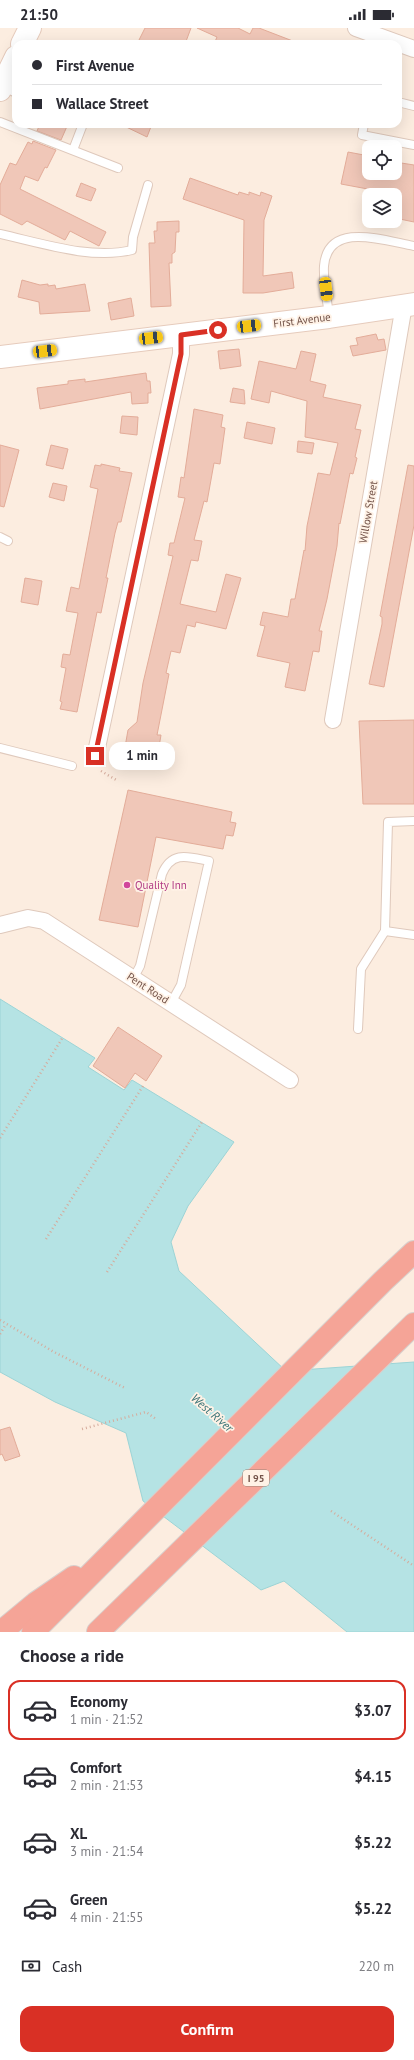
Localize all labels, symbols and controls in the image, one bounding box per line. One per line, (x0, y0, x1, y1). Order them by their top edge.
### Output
text: 21:50 (20, 5, 58, 24)
text: First Avenue (56, 56, 134, 75)
text: Wallace Street (56, 94, 148, 113)
map controls (362, 140, 402, 228)
button: locate (362, 140, 402, 180)
button: layers (362, 188, 402, 228)
car (319, 276, 333, 302)
street label: First Avenue (273, 309, 332, 330)
car (236, 319, 262, 333)
route start (209, 321, 227, 339)
car (138, 331, 164, 345)
car (32, 344, 58, 358)
street label: Willow Street (356, 479, 380, 544)
callout: 1 min (109, 742, 175, 770)
route end (86, 747, 104, 765)
text: 1 min (126, 747, 158, 764)
place label: Quality Inn (135, 878, 187, 892)
marker: Quality Inn (122, 880, 132, 890)
street label: Pent Road (124, 969, 172, 1007)
water label: West River (188, 1390, 237, 1436)
road number: I 95 (243, 1470, 269, 1486)
text: Choose a ride (20, 1644, 124, 1667)
icon: car (22, 1692, 58, 1728)
text: Economy (70, 1692, 128, 1711)
text: $3.07 (354, 1701, 392, 1720)
text: 1 min · 21:52 (70, 1711, 143, 1728)
icon: car (22, 1758, 58, 1794)
text: Comfort (70, 1758, 122, 1777)
text: $4.15 (354, 1767, 392, 1786)
text: 2 min · 21:53 (70, 1777, 143, 1794)
icon: car (22, 1824, 58, 1860)
text: XL (70, 1824, 87, 1843)
text: $5.22 (354, 1833, 392, 1852)
text: 3 min · 21:54 (70, 1843, 143, 1860)
icon: car (22, 1890, 58, 1926)
text: Green (70, 1890, 108, 1909)
text: $5.22 (354, 1899, 392, 1918)
text: 4 min · 21:55 (70, 1909, 143, 1926)
icon: cash (20, 1955, 42, 1977)
text: Cash (52, 1957, 82, 1976)
text: 220 m (359, 1958, 394, 1975)
button: Confirm (20, 2006, 394, 2052)

